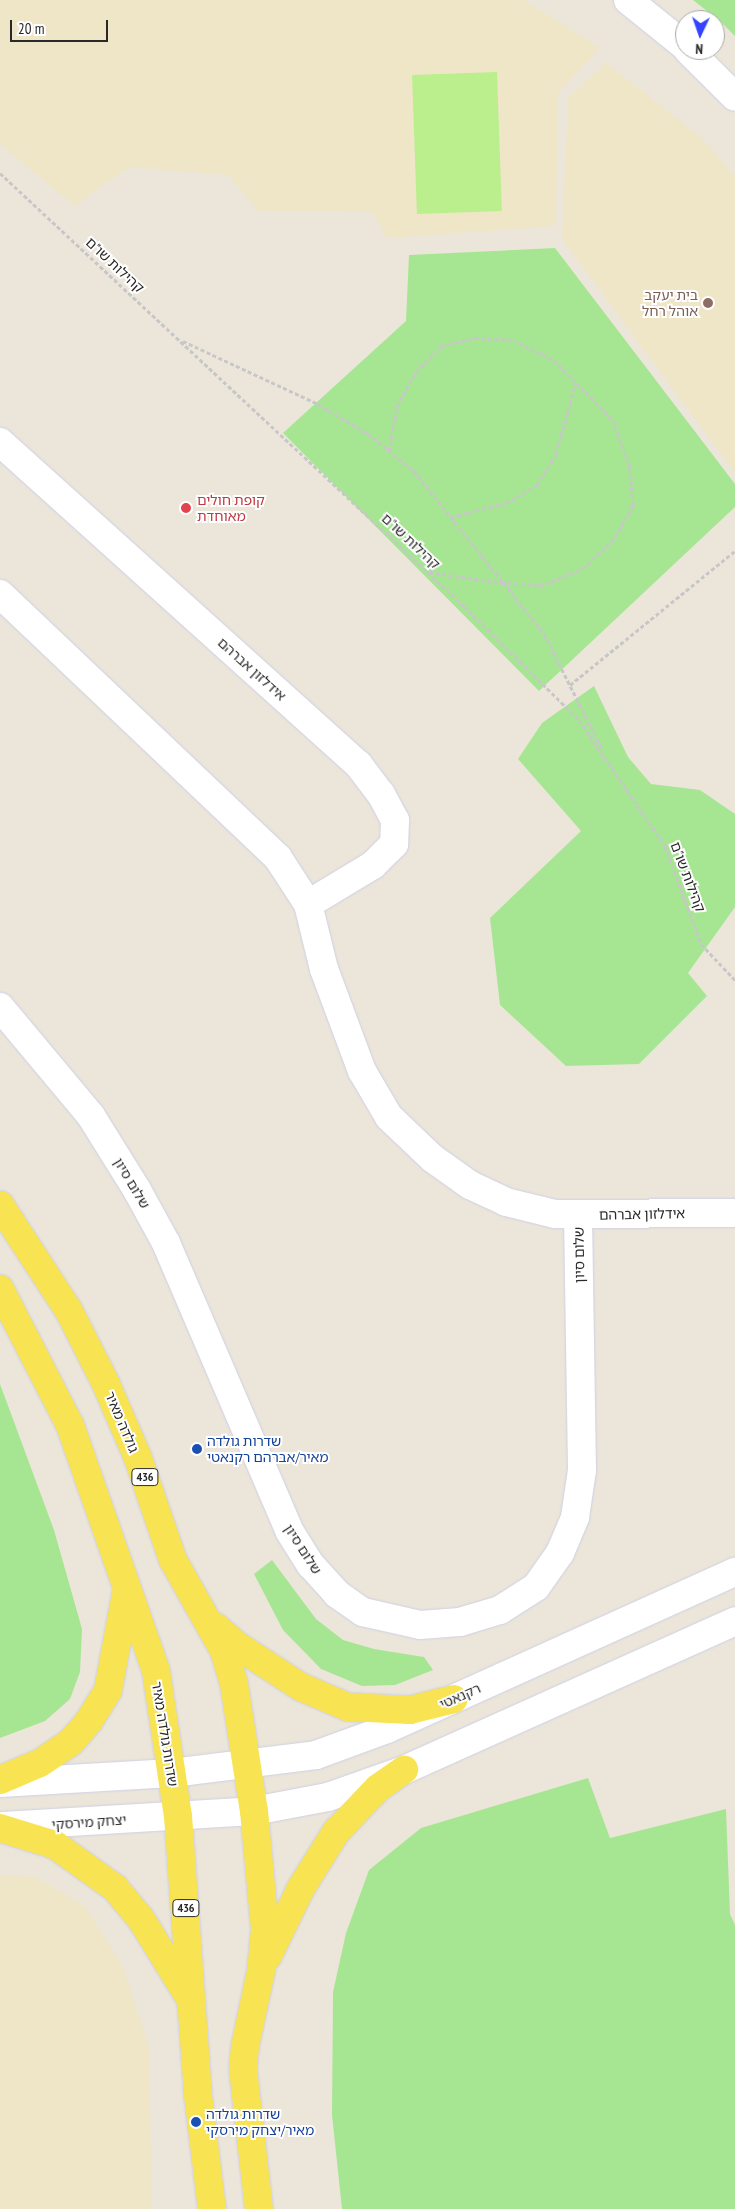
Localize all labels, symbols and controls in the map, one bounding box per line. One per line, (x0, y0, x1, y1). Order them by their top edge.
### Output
scale bar (12, 10, 110, 42)
north arrow (675, 10, 725, 60)
text: 20 m (18, 19, 44, 38)
text: N (695, 40, 704, 58)
street label: קהילות שו"ם (82, 234, 148, 296)
place label: בית יעקב אוהל רחל (642, 287, 698, 320)
marker: בית יעקב אוהל רחל (702, 297, 714, 309)
place label: קופת חולים מאוחדת (197, 492, 265, 524)
marker: קופת חולים מאוחדת (179, 501, 193, 515)
street label: קהילות שו"ם (378, 510, 444, 572)
street label: אידלזון אברהם (214, 634, 290, 704)
street label: קהילות שו"ם (667, 840, 709, 914)
street label: שלום סיון (110, 1155, 154, 1211)
street label: אידלזון אברהם (599, 1205, 685, 1223)
street label: שלום סיון (570, 1227, 588, 1283)
street label: גולדה מאיר (102, 1389, 142, 1455)
place label: שדרות גולדה מאיר/אברהם רקנאטי (207, 1433, 329, 1465)
marker: שדרות גולדה מאיר/אברהם רקנאטי (191, 1443, 203, 1455)
road number: 436 (131, 1468, 159, 1486)
street label: שלום סיון (281, 1521, 325, 1577)
street label: שדרות גולדה מאיר (148, 1680, 182, 1788)
street label: רקנאטי (437, 1680, 483, 1712)
street label: יצחק מירסקי (51, 1811, 127, 1833)
road number: 436 (172, 1899, 200, 1918)
place label: שדרות גולדה מאיר/יצחק מירסקי (206, 2106, 314, 2138)
marker: שדרות גולדה מאיר/יצחק מירסקי (190, 2116, 202, 2128)

